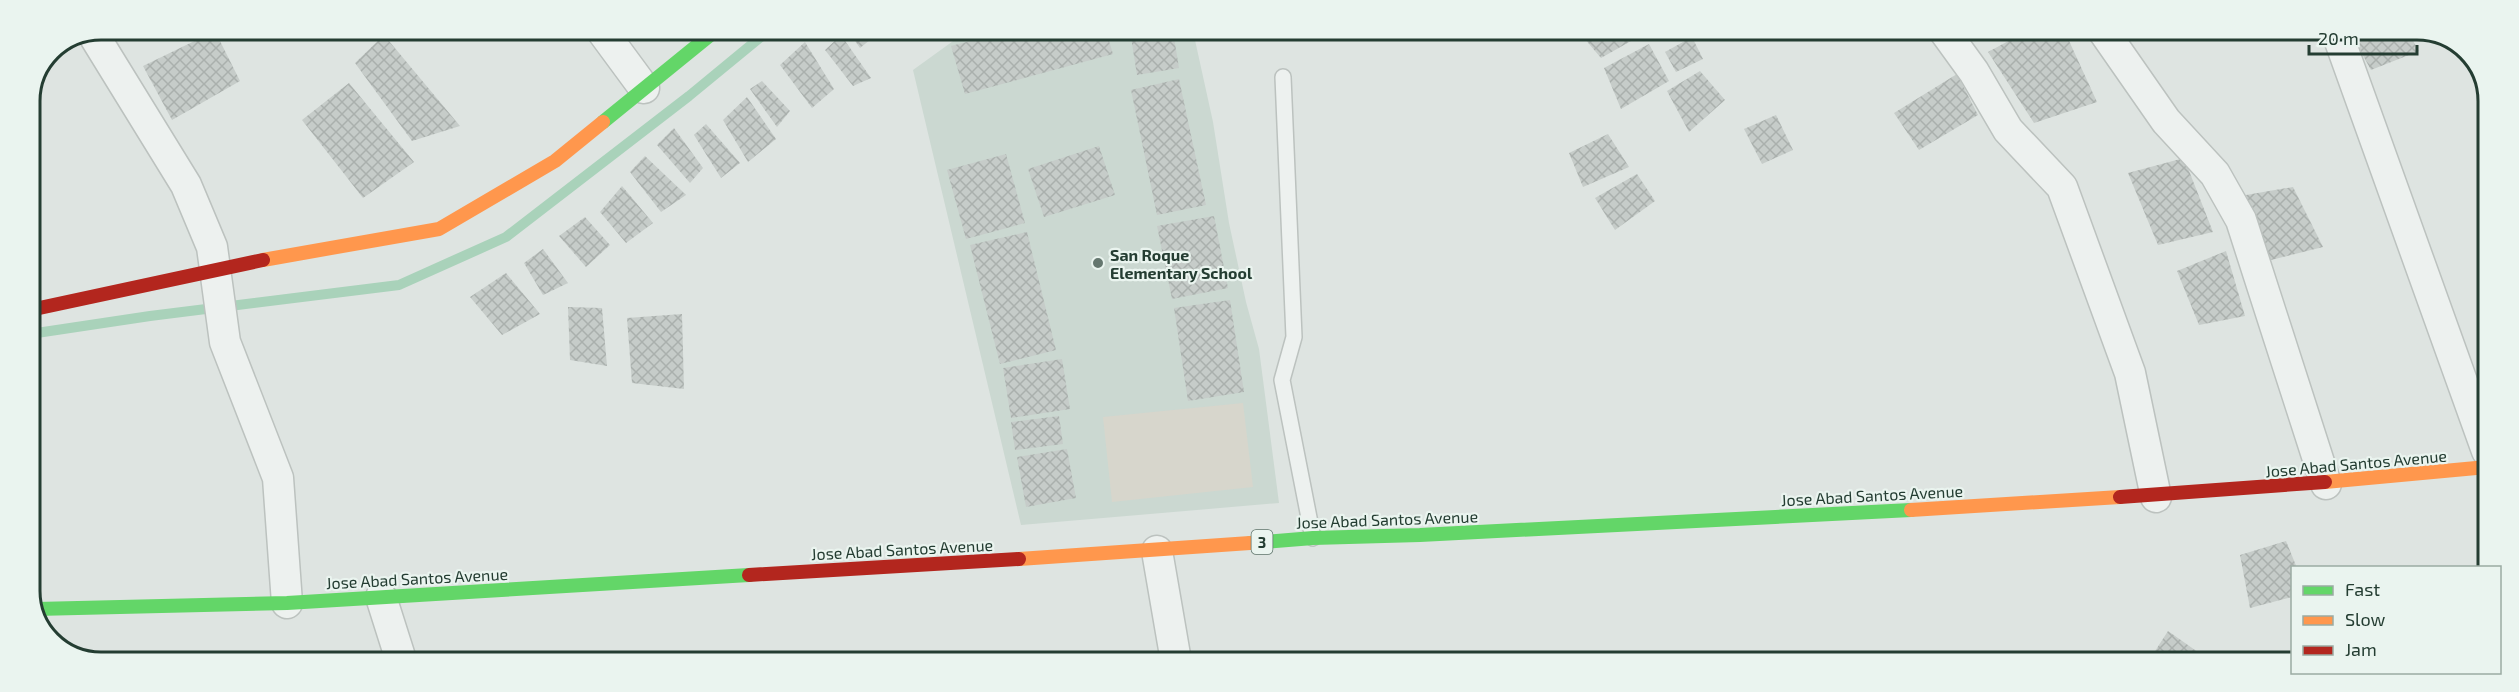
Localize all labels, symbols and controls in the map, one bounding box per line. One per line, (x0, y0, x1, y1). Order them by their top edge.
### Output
scale bar (2309, 18, 2417, 56)
text: 20 m (2318, 27, 2359, 49)
place label: San Roque Elementary School (1110, 245, 1253, 283)
marker: San Roque Elementary School (1091, 256, 1105, 270)
street label: Jose Abad Santos Avenue (2264, 446, 2448, 480)
street label: Jose Abad Santos Avenue (1781, 481, 1963, 509)
street label: Jose Abad Santos Avenue (1296, 506, 1478, 532)
road number: 3 (1252, 530, 1272, 554)
street label: Jose Abad Santos Avenue (811, 535, 993, 563)
street label: Jose Abad Santos Avenue (326, 564, 508, 592)
legend (2291, 566, 2501, 674)
text: Fast (2345, 578, 2380, 600)
text: Slow (2345, 608, 2386, 630)
text: Jam (2345, 638, 2377, 660)

